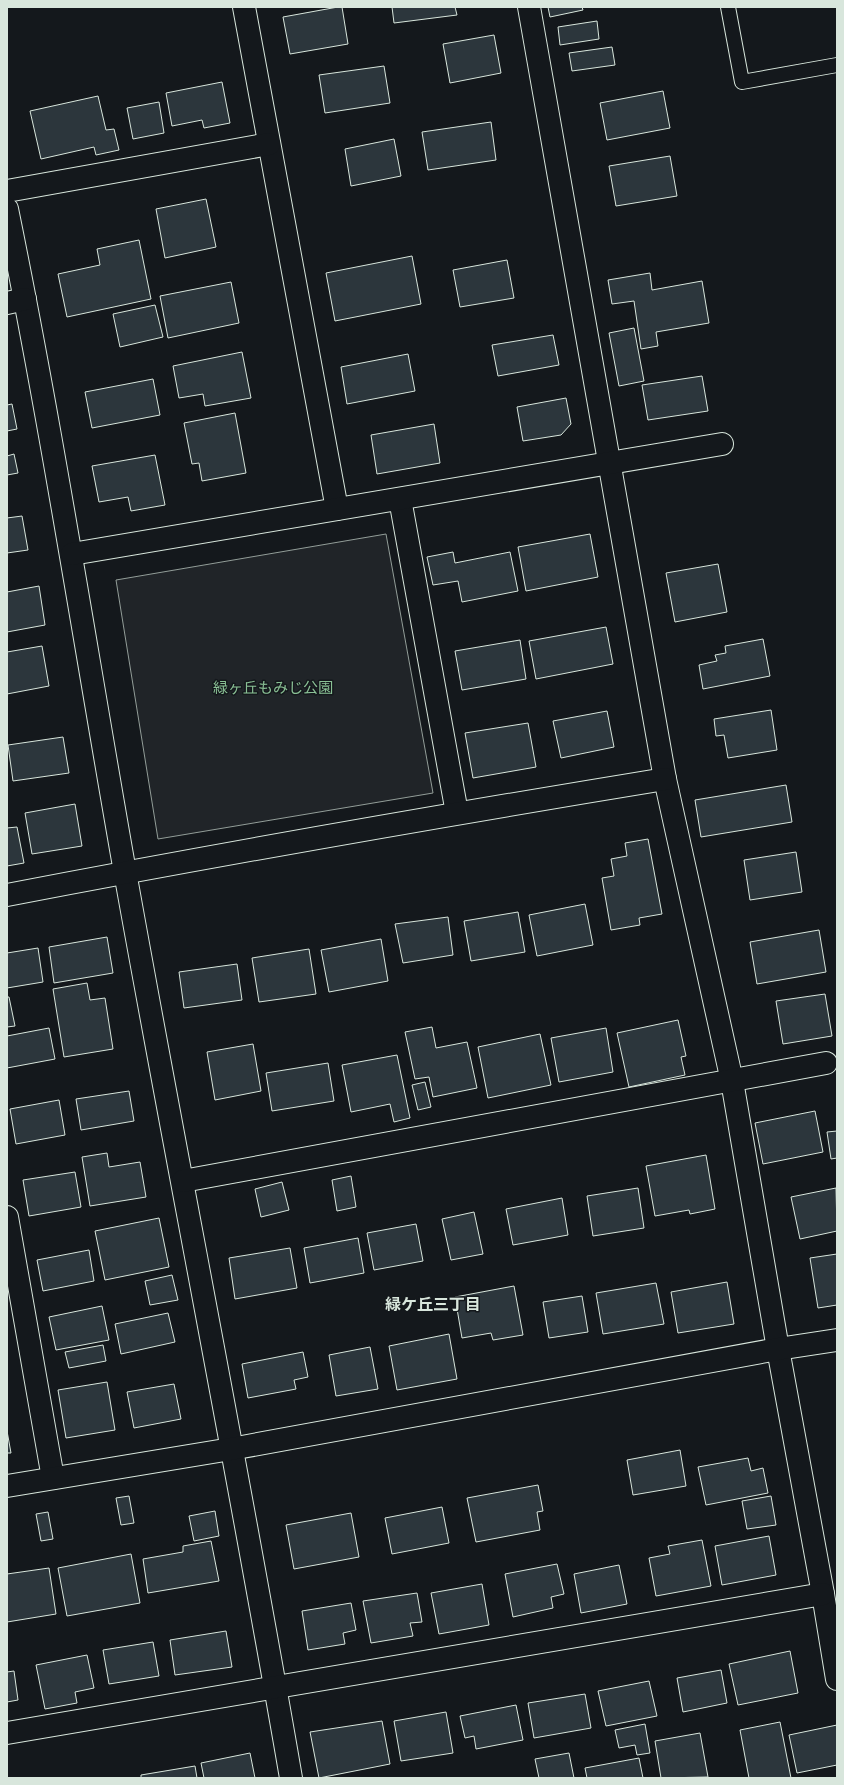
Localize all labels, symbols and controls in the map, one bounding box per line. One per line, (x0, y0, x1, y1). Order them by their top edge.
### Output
park label: 緑ヶ丘もみじ公園 (213, 678, 333, 697)
district label: 緑ケ丘三丁目 (385, 1294, 481, 1314)

